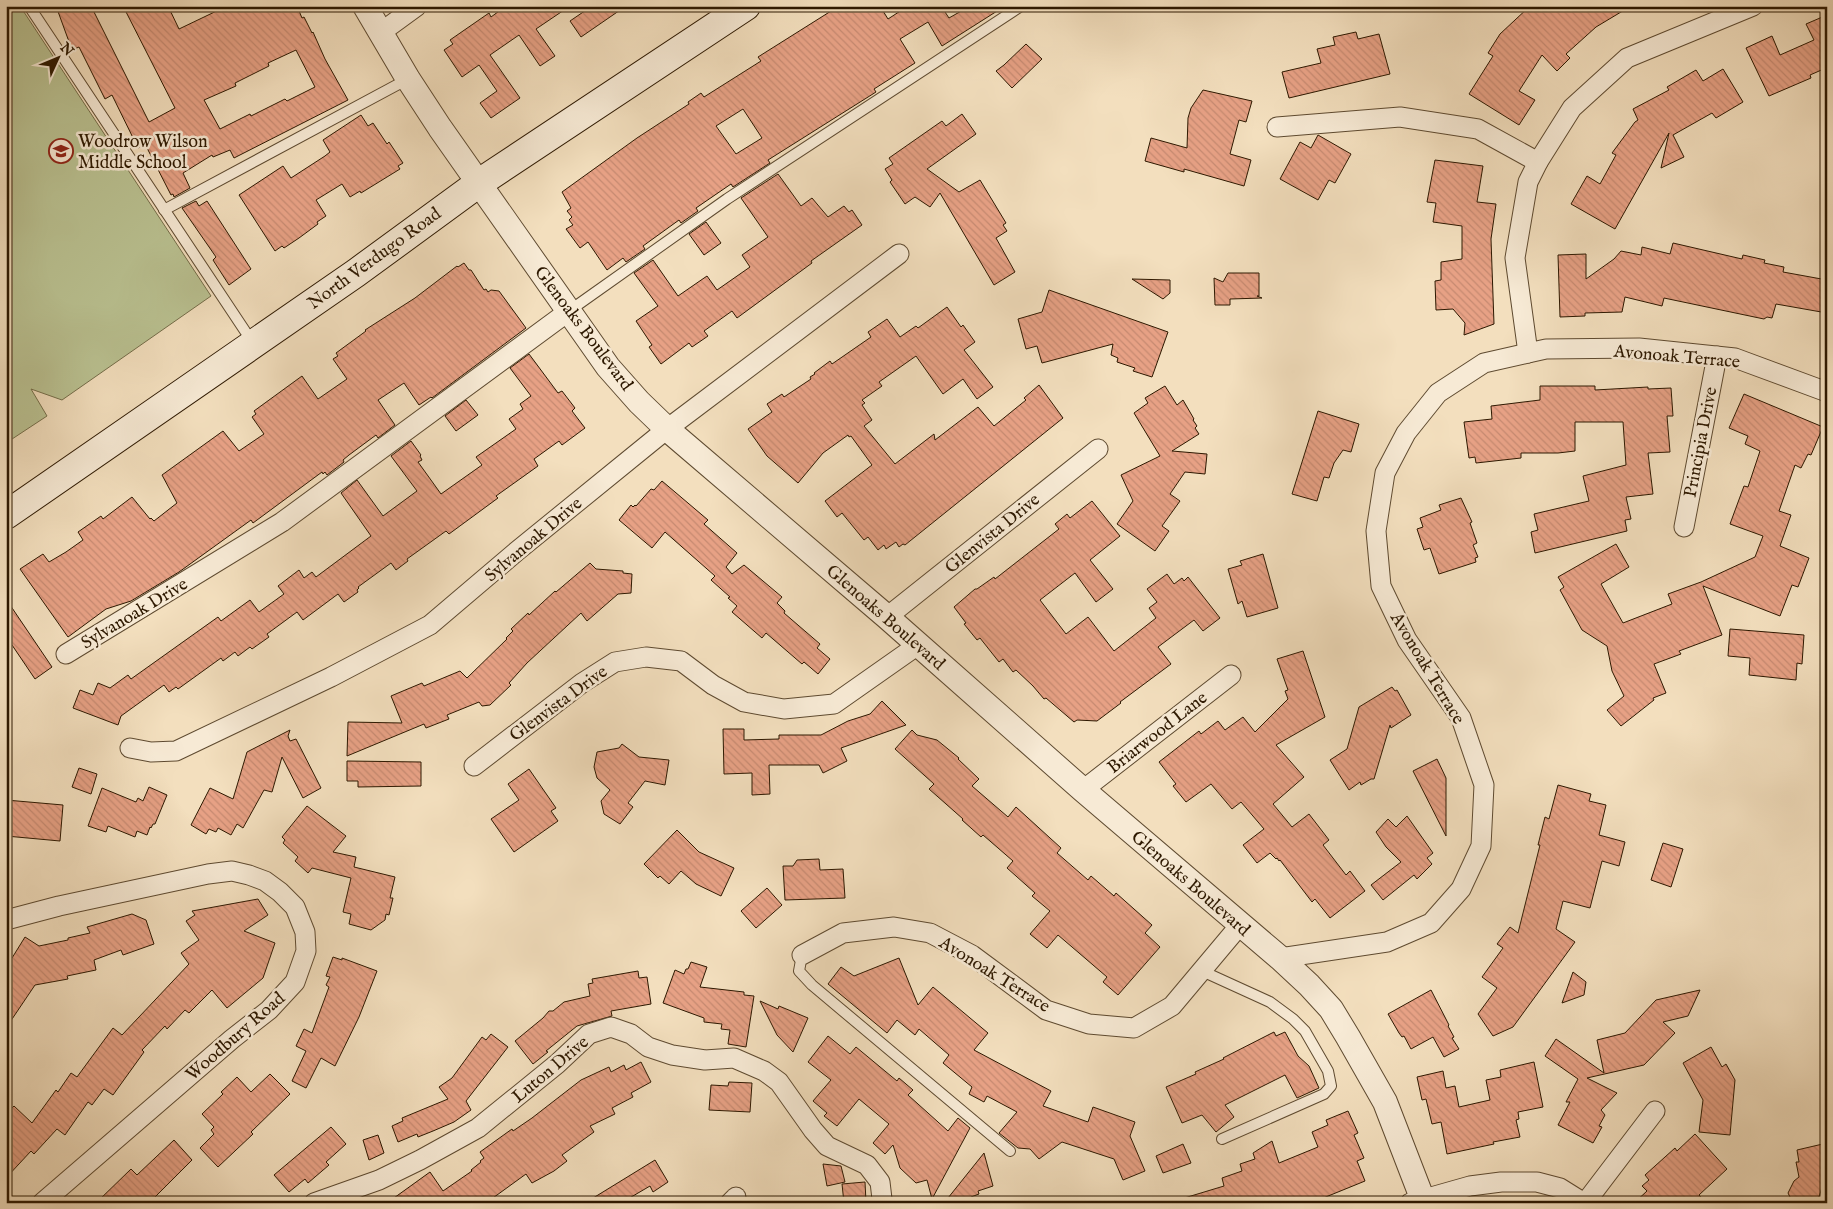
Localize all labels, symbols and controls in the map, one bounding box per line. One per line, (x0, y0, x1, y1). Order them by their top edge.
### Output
north arrow (32, 32, 82, 82)
text: N (55, 38, 77, 60)
place label: Woodrow Wilson Middle School (78, 131, 208, 175)
school or university icon: Woodrow Wilson Middle School (48, 138, 74, 164)
street label: North Verdugo Road (304, 203, 447, 315)
street label: Glenoaks Boulevard (528, 262, 637, 396)
street label: Avonoak Terrace (1612, 340, 1741, 374)
street label: Principia Drive (1679, 385, 1723, 499)
street label: Glenvista Drive (941, 489, 1045, 580)
street label: Sylvanoak Drive (480, 493, 588, 588)
street label: Glenoaks Boulevard (821, 560, 950, 676)
street label: Sylvanoak Drive (77, 573, 192, 655)
street label: Avonoak Terrace (1384, 608, 1469, 729)
street label: Glenvista Drive (505, 661, 612, 748)
street label: Briarwood Lane (1103, 687, 1213, 779)
street label: Glenoaks Boulevard (1126, 826, 1255, 942)
street label: Avonoak Terrace (934, 931, 1054, 1019)
street label: Woodbury Road (182, 987, 291, 1087)
street label: Luton Drive (508, 1031, 594, 1109)

